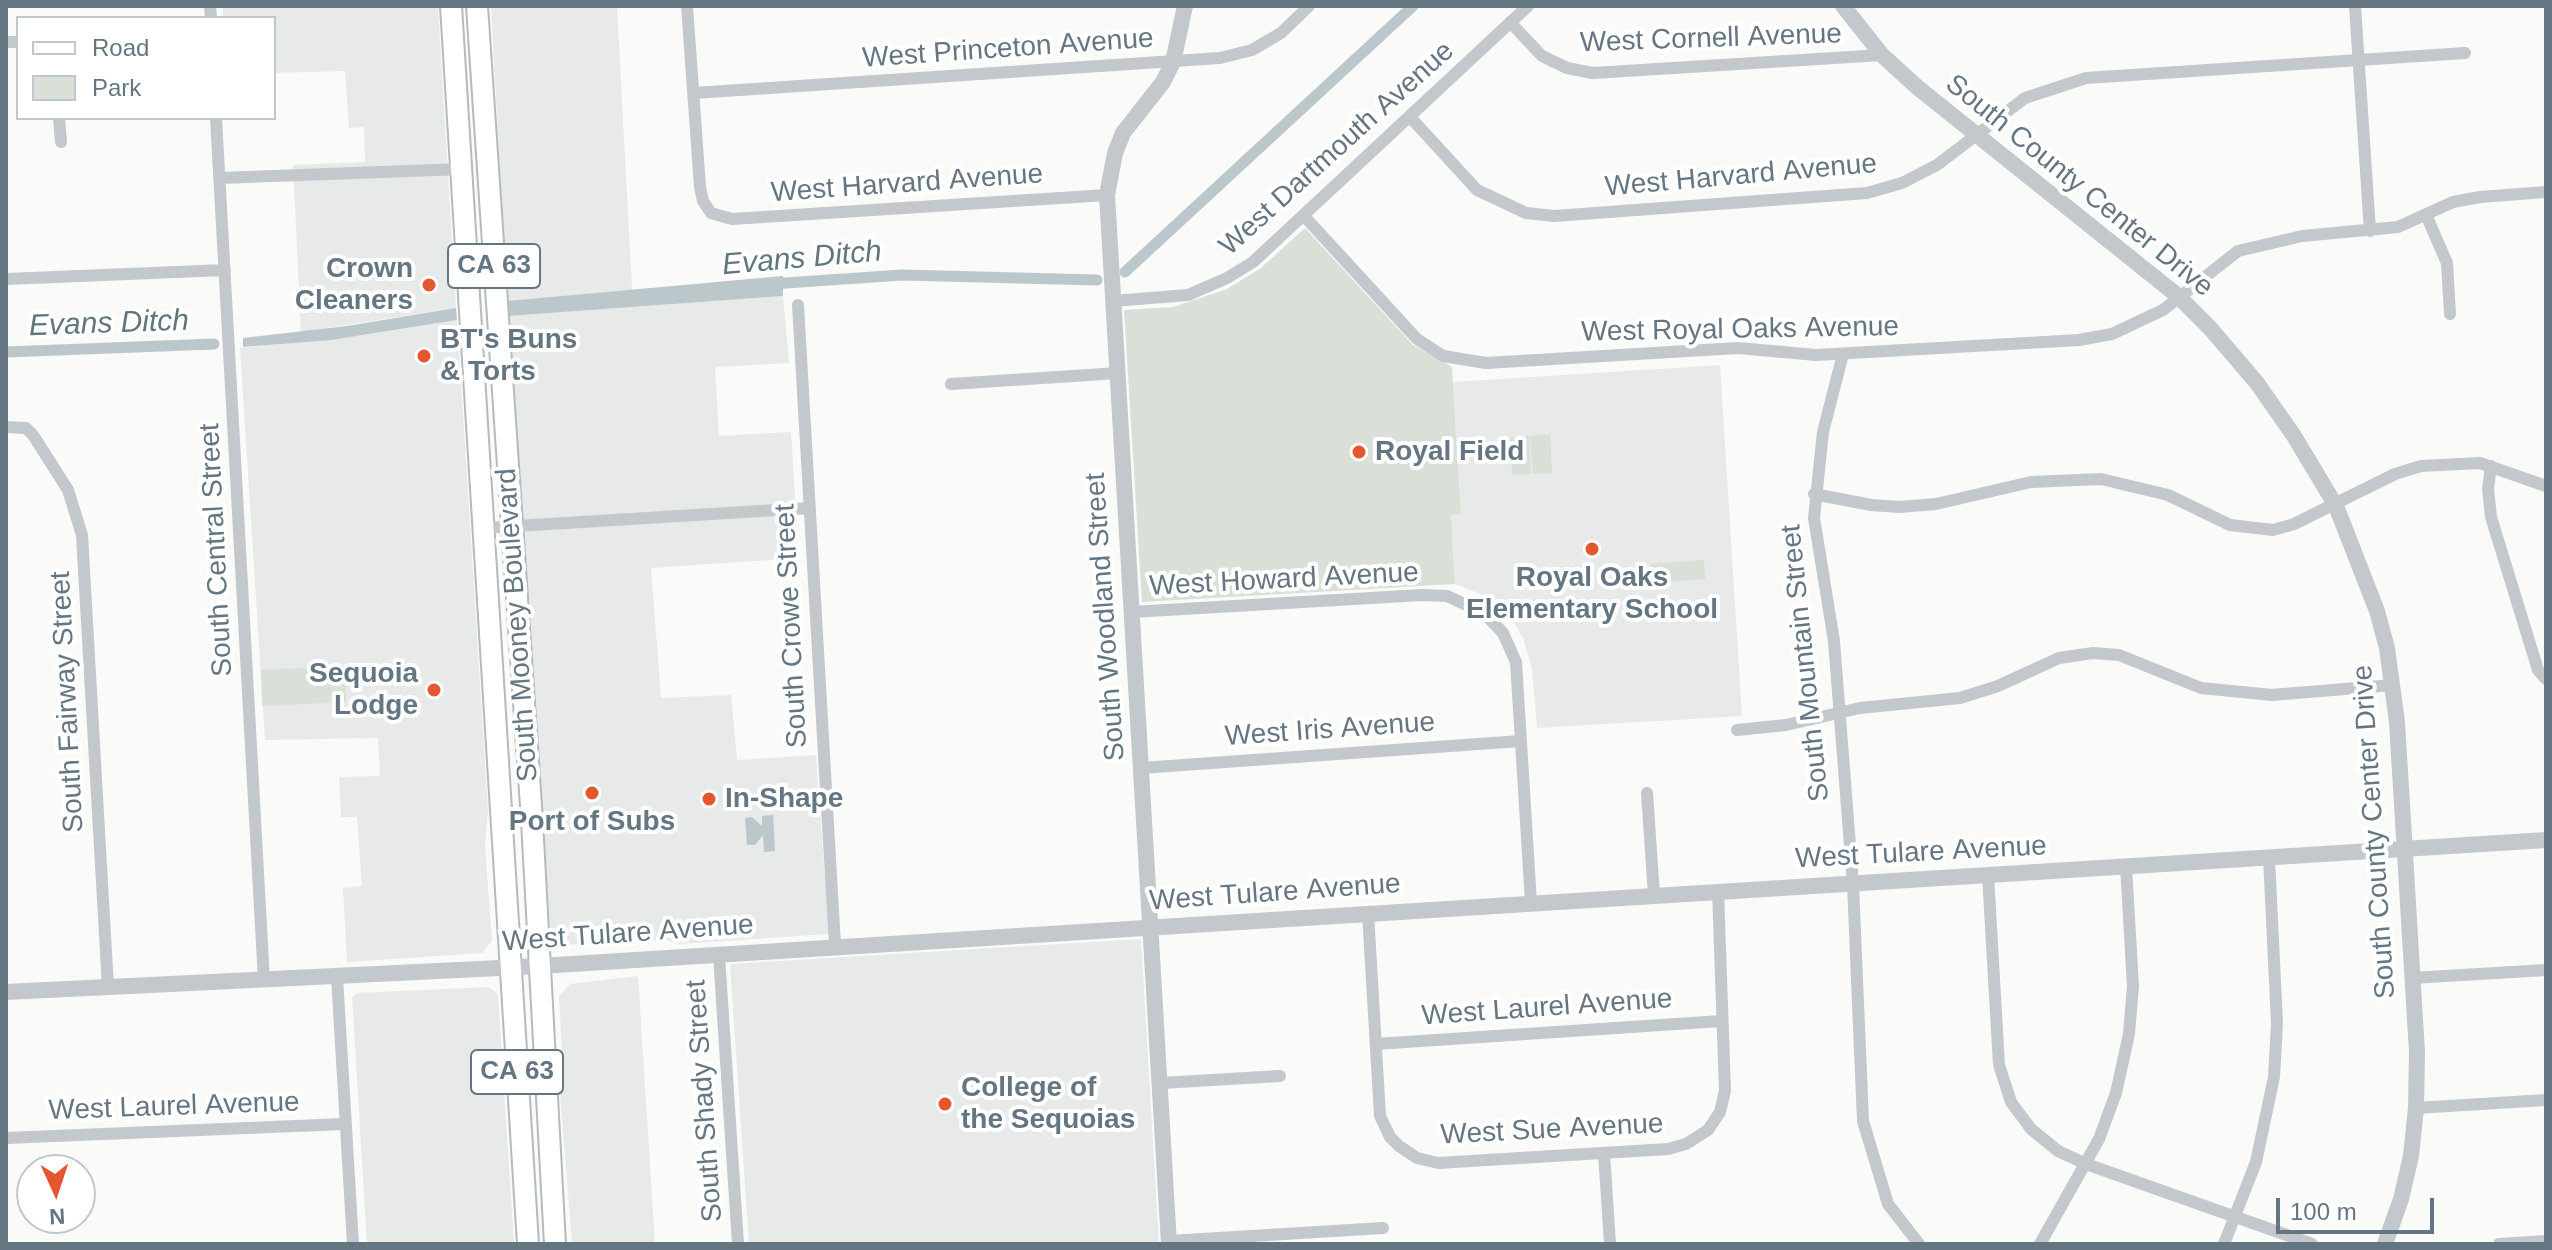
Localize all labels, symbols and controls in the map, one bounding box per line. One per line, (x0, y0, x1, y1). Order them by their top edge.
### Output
legend (16, 16, 276, 120)
street label: West Cornell Avenue (1579, 18, 1843, 60)
street label: West Princeton Avenue (861, 22, 1155, 76)
text: Road (92, 34, 149, 61)
street label: West Dartmouth Avenue (1213, 35, 1461, 263)
street label: South County Center Drive (1938, 68, 2220, 304)
text: Park (92, 74, 141, 101)
street label: West Harvard Avenue (1604, 147, 1878, 205)
street label: West Harvard Avenue (770, 158, 1044, 210)
water label: Evans Ditch (721, 234, 883, 284)
road number: CA 63 (448, 244, 540, 288)
place label: Crown Cleaners (295, 252, 413, 318)
marker: Crown Cleaners (420, 276, 438, 294)
water label: Evans Ditch (28, 303, 190, 345)
street label: West Royal Oaks Avenue (1581, 310, 1899, 350)
place label: BT's Buns & Torts (440, 323, 577, 389)
marker: BT's Buns & Torts (415, 347, 433, 365)
street label: South Central Street (194, 422, 240, 678)
place label: Royal Field (1375, 435, 1524, 469)
marker: Royal Field (1350, 443, 1368, 461)
street label: South Mooney Boulevard (490, 467, 546, 783)
street label: South Woodland Street (1079, 472, 1133, 762)
street label: South Crowe Street (769, 503, 815, 749)
street label: South Mountain Street (1775, 523, 1837, 803)
marker: Royal Oaks Elementary School (1583, 540, 1601, 558)
street label: West Howard Avenue (1148, 556, 1420, 604)
place label: Royal Oaks Elementary School (1466, 561, 1718, 627)
street label: South Fairway Street (44, 571, 92, 833)
place label: Sequoia Lodge (309, 657, 418, 723)
street label: South County Center Drive (2347, 664, 2403, 1000)
marker: Sequoia Lodge (425, 681, 443, 699)
street label: West Iris Avenue (1224, 706, 1436, 754)
place label: In-Shape (725, 782, 843, 816)
marker: Port of Subs (583, 784, 601, 802)
marker: In-Shape (700, 790, 718, 808)
place label: Port of Subs (509, 805, 675, 839)
street label: West Tulare Avenue (1794, 830, 2048, 876)
street label: West Tulare Avenue (1148, 867, 1402, 919)
street label: West Tulare Avenue (501, 908, 755, 960)
street label: South Shady Street (680, 979, 730, 1223)
street label: West Laurel Avenue (1421, 982, 1673, 1034)
road number: CA 63 (471, 1050, 563, 1094)
place label: College of the Sequoias (961, 1071, 1135, 1137)
street label: West Laurel Avenue (48, 1086, 300, 1128)
marker: College of the Sequoias (936, 1095, 954, 1113)
street label: West Sue Avenue (1440, 1107, 1664, 1153)
north arrow (16, 1154, 96, 1234)
scale bar (2280, 1182, 2438, 1232)
text: 100 m (2290, 1198, 2357, 1225)
text: N (49, 1204, 66, 1229)

